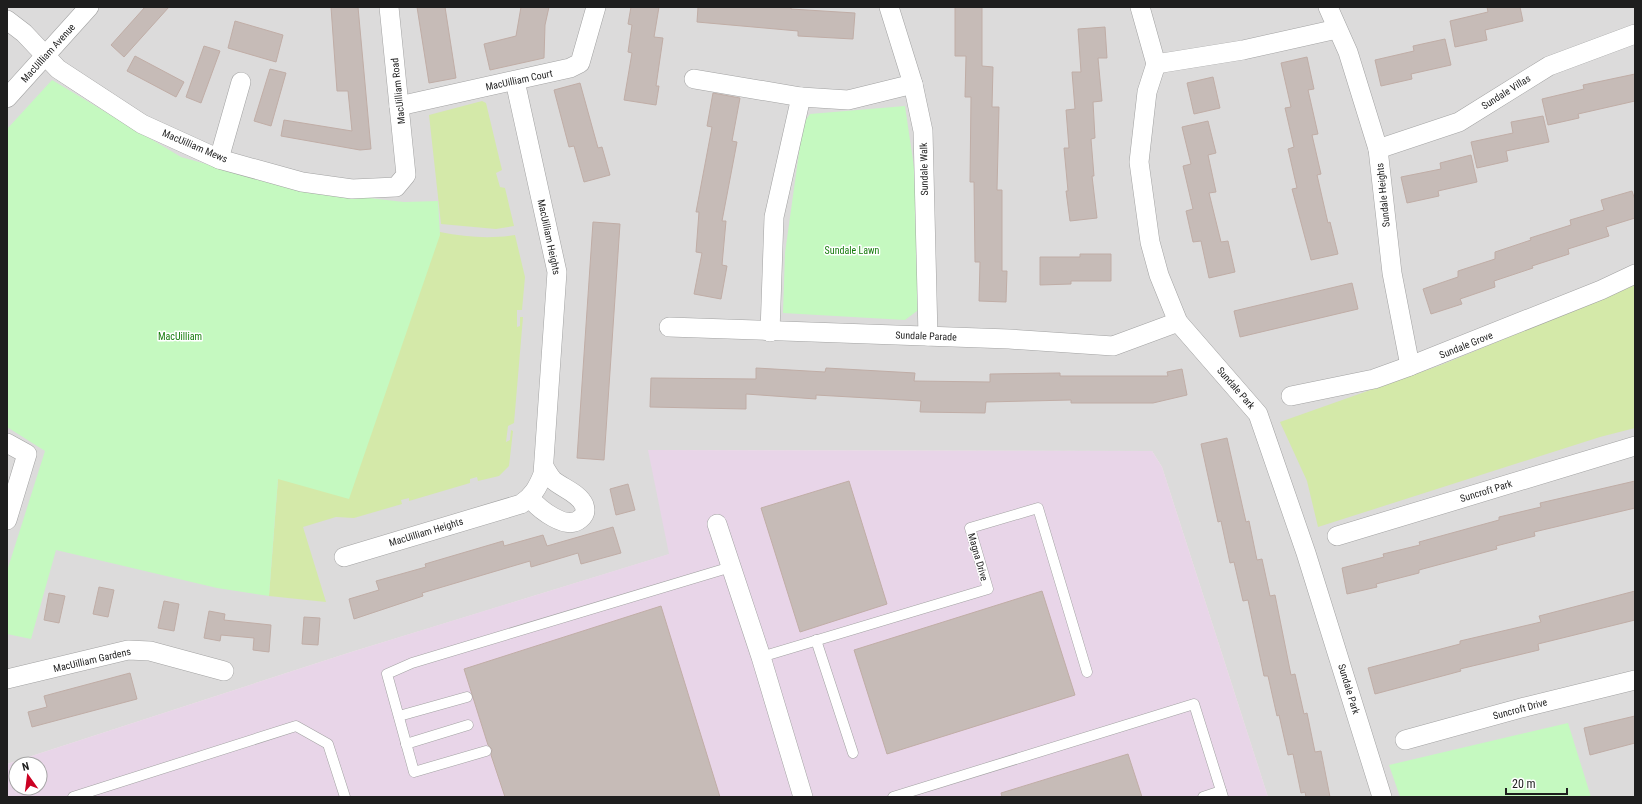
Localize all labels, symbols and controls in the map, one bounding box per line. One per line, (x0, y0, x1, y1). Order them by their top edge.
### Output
street label: MacUilliam Avenue (19, 21, 77, 85)
street label: MacUilliam Road (389, 57, 407, 125)
street label: MacUilliam Court (485, 68, 554, 92)
street label: Sundale Villas (1479, 72, 1533, 111)
street label: MacUilliam Mews (161, 127, 230, 165)
street label: Sundale Walk (918, 142, 930, 196)
street label: Sundale Heights (1374, 162, 1392, 228)
street label: MacUilliam Heights (536, 198, 562, 276)
park label: Sundale Lawn (825, 245, 880, 256)
street label: Sundale Parade (895, 329, 957, 343)
street label: Sundale Grove (1438, 329, 1495, 361)
park label: MacUilliam (158, 331, 202, 342)
street label: Sundale Park (1215, 365, 1257, 411)
street label: Suncroft Park (1459, 478, 1514, 504)
street label: MacUilliam Heights (388, 515, 465, 548)
street label: Magna Drive (966, 532, 990, 582)
street label: MacUilliam Gardens (52, 646, 132, 674)
street label: Sundale Park (1336, 663, 1362, 716)
street label: Suncroft Drive (1492, 696, 1549, 722)
north arrow (8, 756, 48, 796)
text: N (21, 760, 31, 774)
scale bar (1506, 770, 1567, 796)
text: 20 m (1512, 777, 1536, 791)

